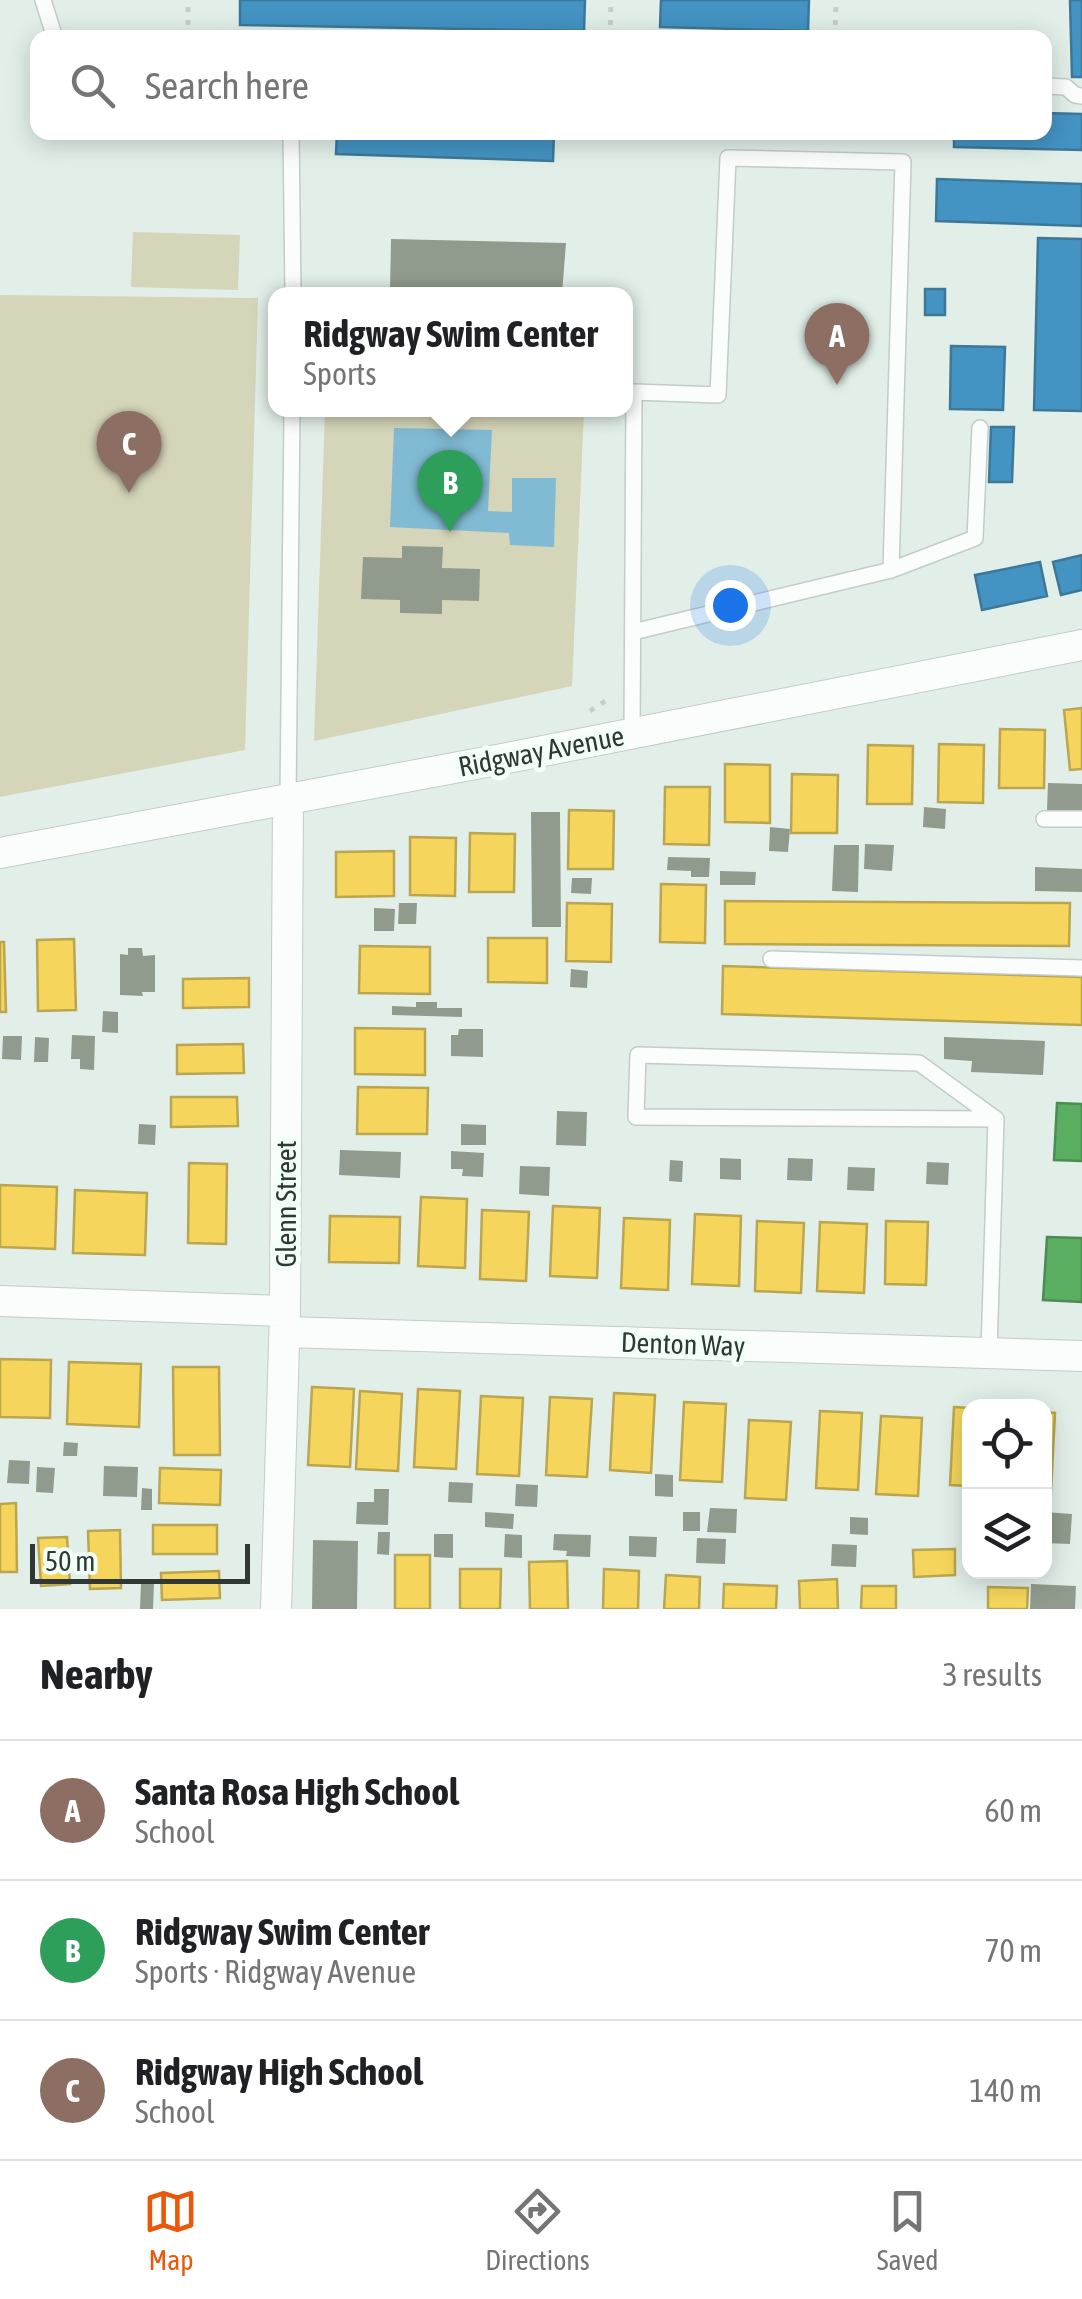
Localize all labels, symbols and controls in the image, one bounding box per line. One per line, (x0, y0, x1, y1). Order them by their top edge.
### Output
search box (30, 30, 1052, 140)
icon: search (65, 58, 120, 113)
text: Search here (145, 64, 309, 107)
popup (268, 287, 633, 417)
pin: A (804, 302, 870, 385)
text: Ridgway Swim Center (303, 312, 598, 355)
text: Sports (303, 355, 377, 392)
pin: C (96, 410, 162, 493)
pin: B (418, 450, 482, 532)
your location (705, 580, 756, 631)
street label: Ridgway Avenue (455, 719, 627, 783)
street label: Glenn Street (270, 1140, 302, 1268)
street label: Denton Way (620, 1326, 746, 1362)
map controls (962, 1399, 1052, 1579)
button: locate (962, 1399, 1052, 1489)
button: layers (962, 1489, 1052, 1579)
scale bar (30, 1539, 250, 1584)
text: 50 m (45, 1545, 95, 1577)
text: Nearby (40, 1650, 153, 1698)
text: 3 results (943, 1656, 1042, 1693)
text: Santa Rosa High School (135, 1770, 459, 1813)
text: A (65, 1792, 80, 1829)
text: 60 m (984, 1792, 1042, 1829)
text: School (135, 1813, 214, 1850)
text: Ridgway Swim Center (135, 1910, 429, 1953)
text: B (65, 1932, 80, 1969)
text: 70 m (984, 1932, 1042, 1969)
text: Sports · Ridgway Avenue (135, 1953, 416, 1990)
text: Ridgway High School (135, 2050, 423, 2093)
text: C (65, 2072, 80, 2109)
text: 140 m (969, 2072, 1042, 2109)
text: School (135, 2093, 214, 2130)
tab: Map (143, 2184, 198, 2276)
tab: Directions (485, 2184, 590, 2276)
tab: Saved (877, 2184, 939, 2276)

